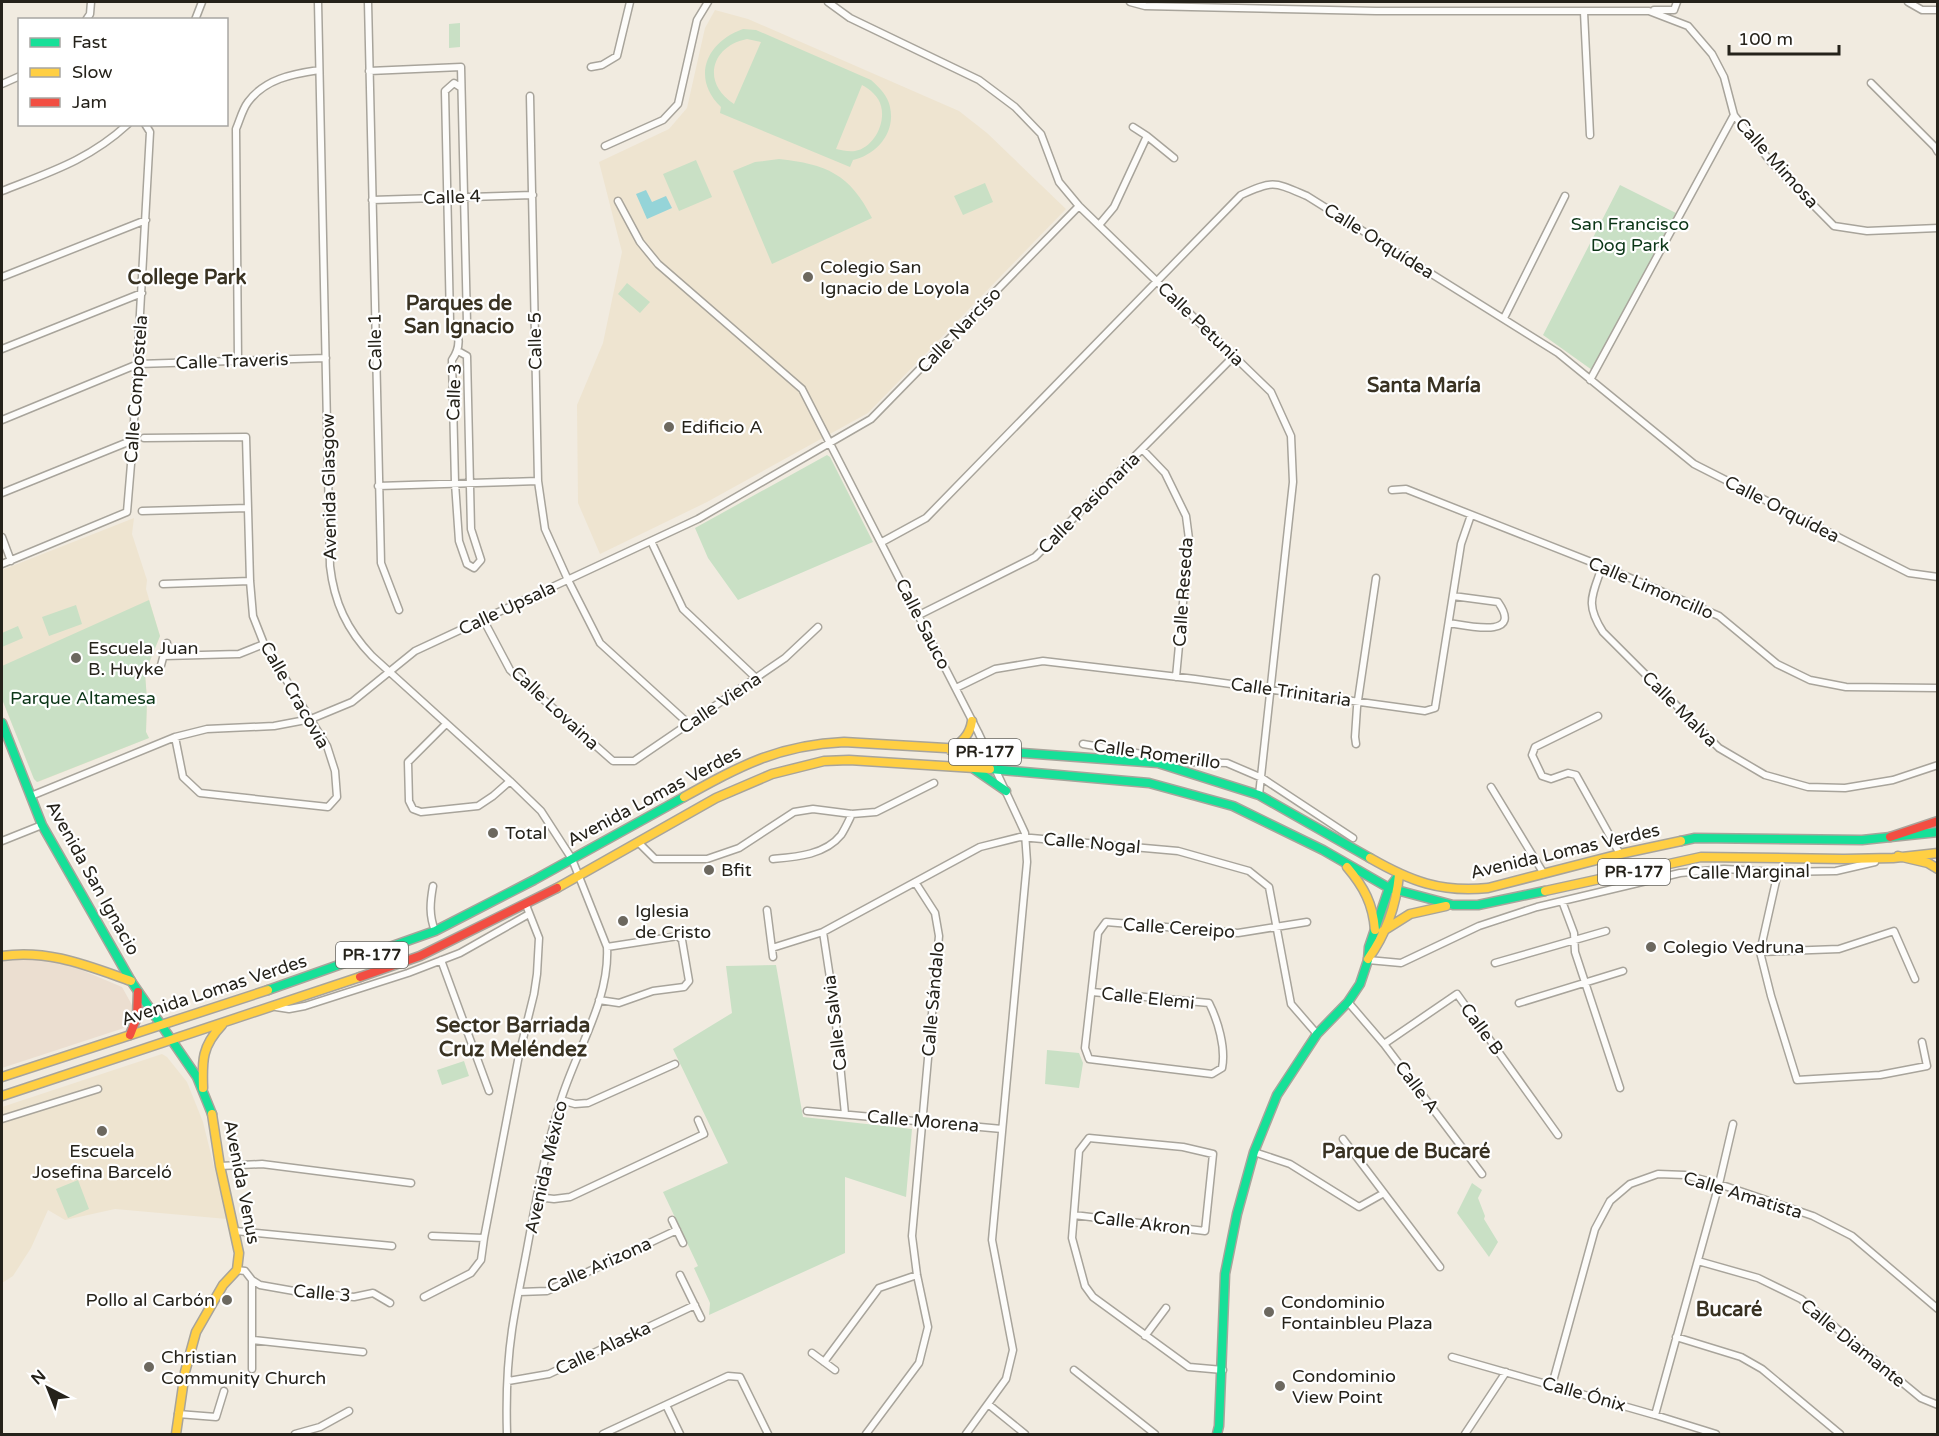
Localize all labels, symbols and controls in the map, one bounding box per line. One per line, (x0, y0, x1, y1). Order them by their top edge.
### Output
legend (18, 18, 228, 126)
scale bar (1729, 18, 1838, 56)
text: 100 m (1738, 28, 1793, 50)
text: Fast (72, 31, 107, 53)
text: Slow (72, 61, 113, 83)
text: Jam (72, 91, 107, 113)
street label: Calle Mimosa (1731, 113, 1823, 213)
street label: Calle 4 (423, 185, 481, 209)
street label: Calle Orquídea (1320, 198, 1438, 284)
park label: San Francisco Dog Park (1571, 213, 1689, 256)
place label: Colegio San Ignacio de Loyola (820, 256, 970, 299)
district label: College Park (128, 266, 247, 290)
marker: Colegio San Ignacio de Loyola (801, 270, 815, 284)
street label: Calle Petunia (1153, 277, 1249, 371)
street label: Calle Narciso (912, 282, 1006, 378)
district label: Parques de San Ignacio (404, 292, 514, 339)
street label: Calle 5 (523, 312, 547, 370)
street label: Calle 1 (363, 313, 387, 371)
street label: Calle Compostela (120, 314, 152, 464)
street label: Calle Traveris (175, 348, 289, 374)
street label: Calle 3 (442, 363, 466, 421)
district label: Santa María (1367, 374, 1481, 398)
street label: Avenida Glasgow (317, 413, 341, 561)
place label: Edificio A (681, 416, 763, 438)
marker: Edificio A (662, 420, 676, 434)
street label: Calle Pasionaria (1034, 448, 1144, 558)
street label: Calle Orquídea (1721, 471, 1843, 547)
street label: Calle Reseda (1168, 536, 1198, 648)
street label: Calle Limoncillo (1585, 552, 1717, 624)
street label: Calle Sauco (891, 575, 955, 673)
street label: Calle Upsala (455, 576, 559, 640)
place label: Escuela Juan B. Huyke (88, 637, 198, 680)
street label: Calle Cracovia (255, 637, 335, 753)
marker: Escuela Juan B. Huyke (69, 651, 83, 665)
street label: Calle Lovaina (506, 662, 604, 754)
street label: Calle Viena (675, 667, 765, 739)
street label: Calle Malva (1638, 667, 1722, 751)
street label: Calle Trinitaria (1229, 673, 1353, 711)
park label: Parque Altamesa (10, 687, 156, 709)
street label: Calle Romerillo (1092, 734, 1222, 774)
road number: PR-177 (949, 739, 1021, 765)
street label: Avenida Lomas Verdes (563, 741, 745, 851)
street label: Avenida San Ignacio (41, 797, 145, 959)
street label: Avenida Lomas Verdes (1468, 818, 1662, 884)
place label: Total (505, 822, 547, 844)
marker: Total (486, 826, 500, 840)
street label: Calle Nogal (1042, 828, 1142, 858)
place label: Bfit (721, 859, 752, 881)
road number: PR-177 (1598, 859, 1670, 885)
street label: Calle Marginal (1688, 860, 1810, 884)
marker: Bfit (702, 863, 716, 877)
place label: Iglesia de Cristo (635, 900, 711, 943)
street label: Calle Cereipo (1122, 913, 1236, 943)
marker: Iglesia de Cristo (616, 914, 630, 928)
place label: Colegio Vedruna (1663, 936, 1804, 958)
street label: Calle Sándalo (917, 940, 949, 1058)
marker: Colegio Vedruna (1644, 940, 1658, 954)
road number: PR-177 (336, 942, 408, 968)
street label: Avenida Lomas Verdes (118, 950, 310, 1030)
street label: Calle Salvia (818, 974, 852, 1072)
street label: Calle Elemi (1100, 982, 1196, 1014)
street label: Calle B (1456, 999, 1508, 1059)
district label: Sector Barriada Cruz Meléndez (436, 1013, 590, 1062)
street label: Calle A (1390, 1056, 1444, 1118)
street label: Avenida México (520, 1098, 572, 1236)
street label: Calle Morena (866, 1105, 980, 1137)
street label: Avenida Venus (219, 1118, 265, 1246)
marker: Escuela Josefina Barceló (95, 1124, 109, 1138)
place label: Escuela Josefina Barceló (32, 1140, 172, 1183)
district label: Parque de Bucaré (1322, 1140, 1490, 1164)
street label: Calle Amatista (1681, 1166, 1805, 1224)
street label: Calle Akron (1092, 1206, 1192, 1240)
street label: Calle Arizona (543, 1232, 655, 1298)
street label: Calle 3 (292, 1280, 352, 1306)
place label: Pollo al Carbón (86, 1289, 215, 1311)
place label: Condominio Fontainbleu Plaza (1281, 1291, 1433, 1334)
marker: Pollo al Carbón (220, 1293, 234, 1307)
street label: Calle Diamante (1796, 1294, 1910, 1392)
district label: Bucaré (1696, 1298, 1762, 1322)
marker: Condominio Fontainbleu Plaza (1262, 1305, 1276, 1319)
street label: Calle Alaska (552, 1316, 654, 1380)
place label: Christian Community Church (161, 1346, 326, 1389)
north arrow (18, 1358, 78, 1418)
marker: Christian Community Church (142, 1360, 156, 1374)
place label: Condominio View Point (1292, 1365, 1396, 1408)
text: N (27, 1366, 50, 1389)
street label: Calle Ónix (1540, 1372, 1628, 1416)
marker: Condominio View Point (1273, 1379, 1287, 1393)

